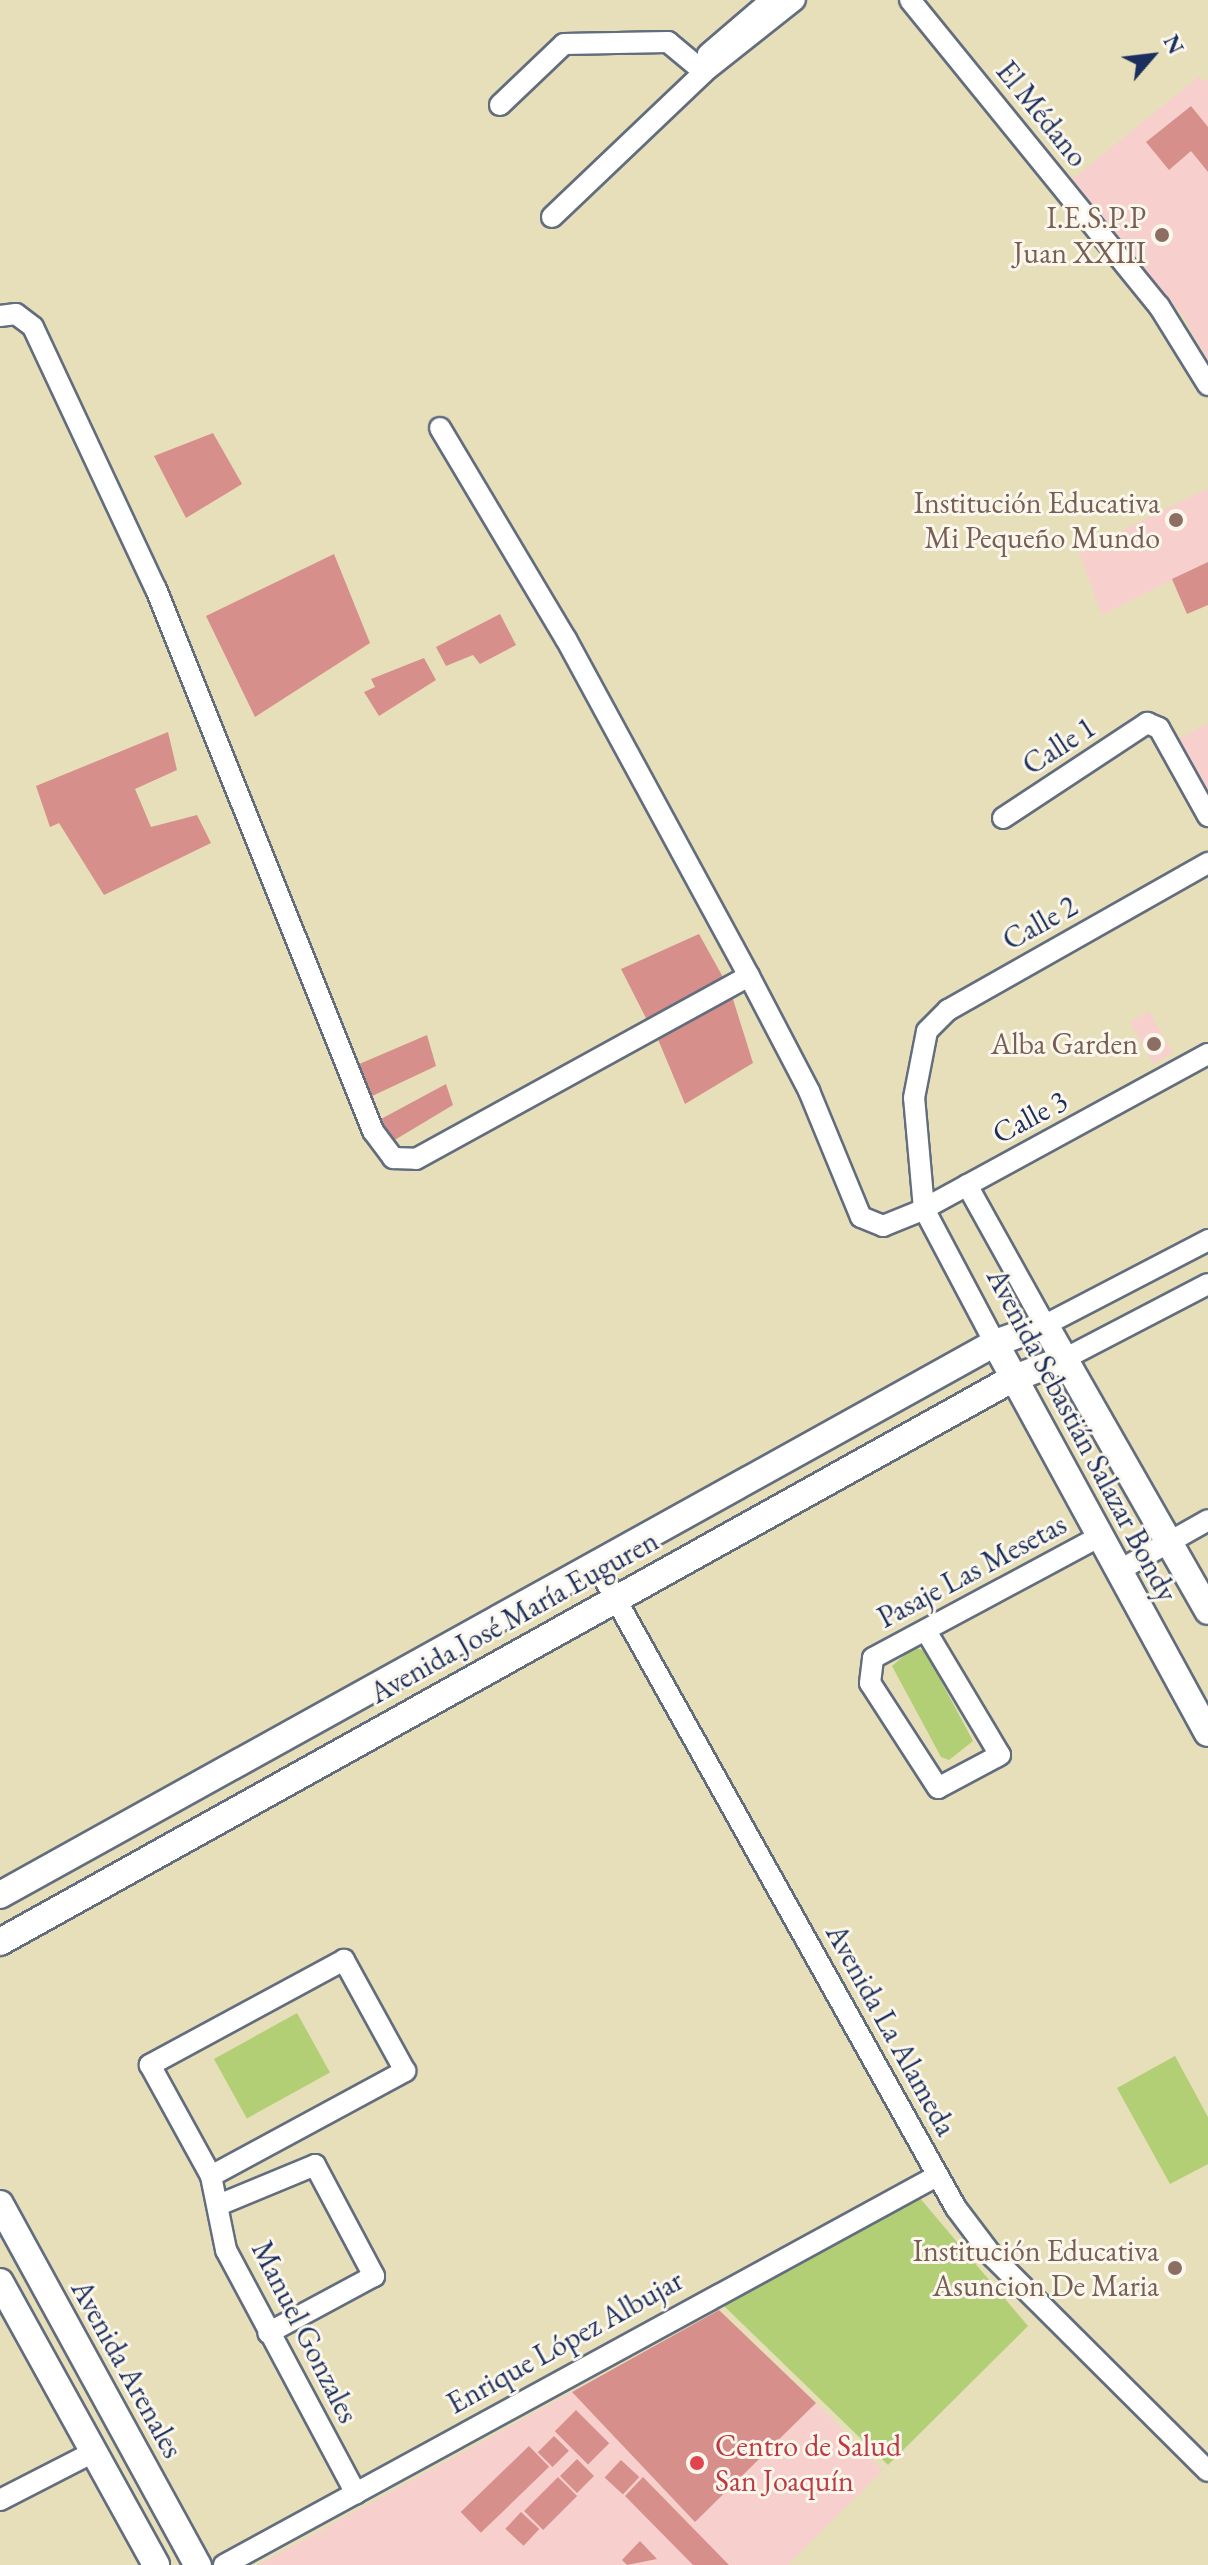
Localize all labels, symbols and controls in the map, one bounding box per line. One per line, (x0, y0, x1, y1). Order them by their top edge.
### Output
north arrow (1112, 16, 1192, 96)
text: N (1157, 30, 1191, 59)
street label: El Médano (988, 54, 1096, 174)
place label: I.E.S.P.P Juan XXIII (1013, 200, 1146, 270)
marker: I.E.S.P.P Juan XXIII (1153, 226, 1171, 244)
place label: Institución Educativa Mi Pequeño Mundo (914, 485, 1160, 556)
marker: Institución Educativa Mi Pequeño Mundo (1167, 511, 1185, 529)
street label: Calle 1 (1016, 709, 1102, 783)
street label: Calle 2 (996, 888, 1084, 958)
place label: Alba Garden (991, 1026, 1138, 1062)
marker: Alba Garden (1145, 1035, 1163, 1053)
street label: Calle 3 (986, 1082, 1074, 1152)
street label: Avenida Sebastián Salazar Bondy (979, 1262, 1185, 1608)
street label: Pasaje Las Mesetas (871, 1506, 1073, 1636)
street label: Avenida José María Euguren (363, 1523, 665, 1711)
street label: Avenida La Alameda (818, 1918, 964, 2142)
place label: Institución Educativa Asuncion De Maria (913, 2233, 1159, 2304)
street label: Manuel Gonzales (244, 2235, 366, 2429)
marker: Institución Educativa Asuncion De Maria (1166, 2259, 1184, 2277)
street label: Enrique López Albujar (441, 2262, 689, 2422)
street label: Avenida Arenales (63, 2274, 191, 2464)
place label: Centro de Salud San Joaquín (715, 2428, 901, 2498)
marker: Centro de Salud San Joaquín (686, 2452, 708, 2474)

